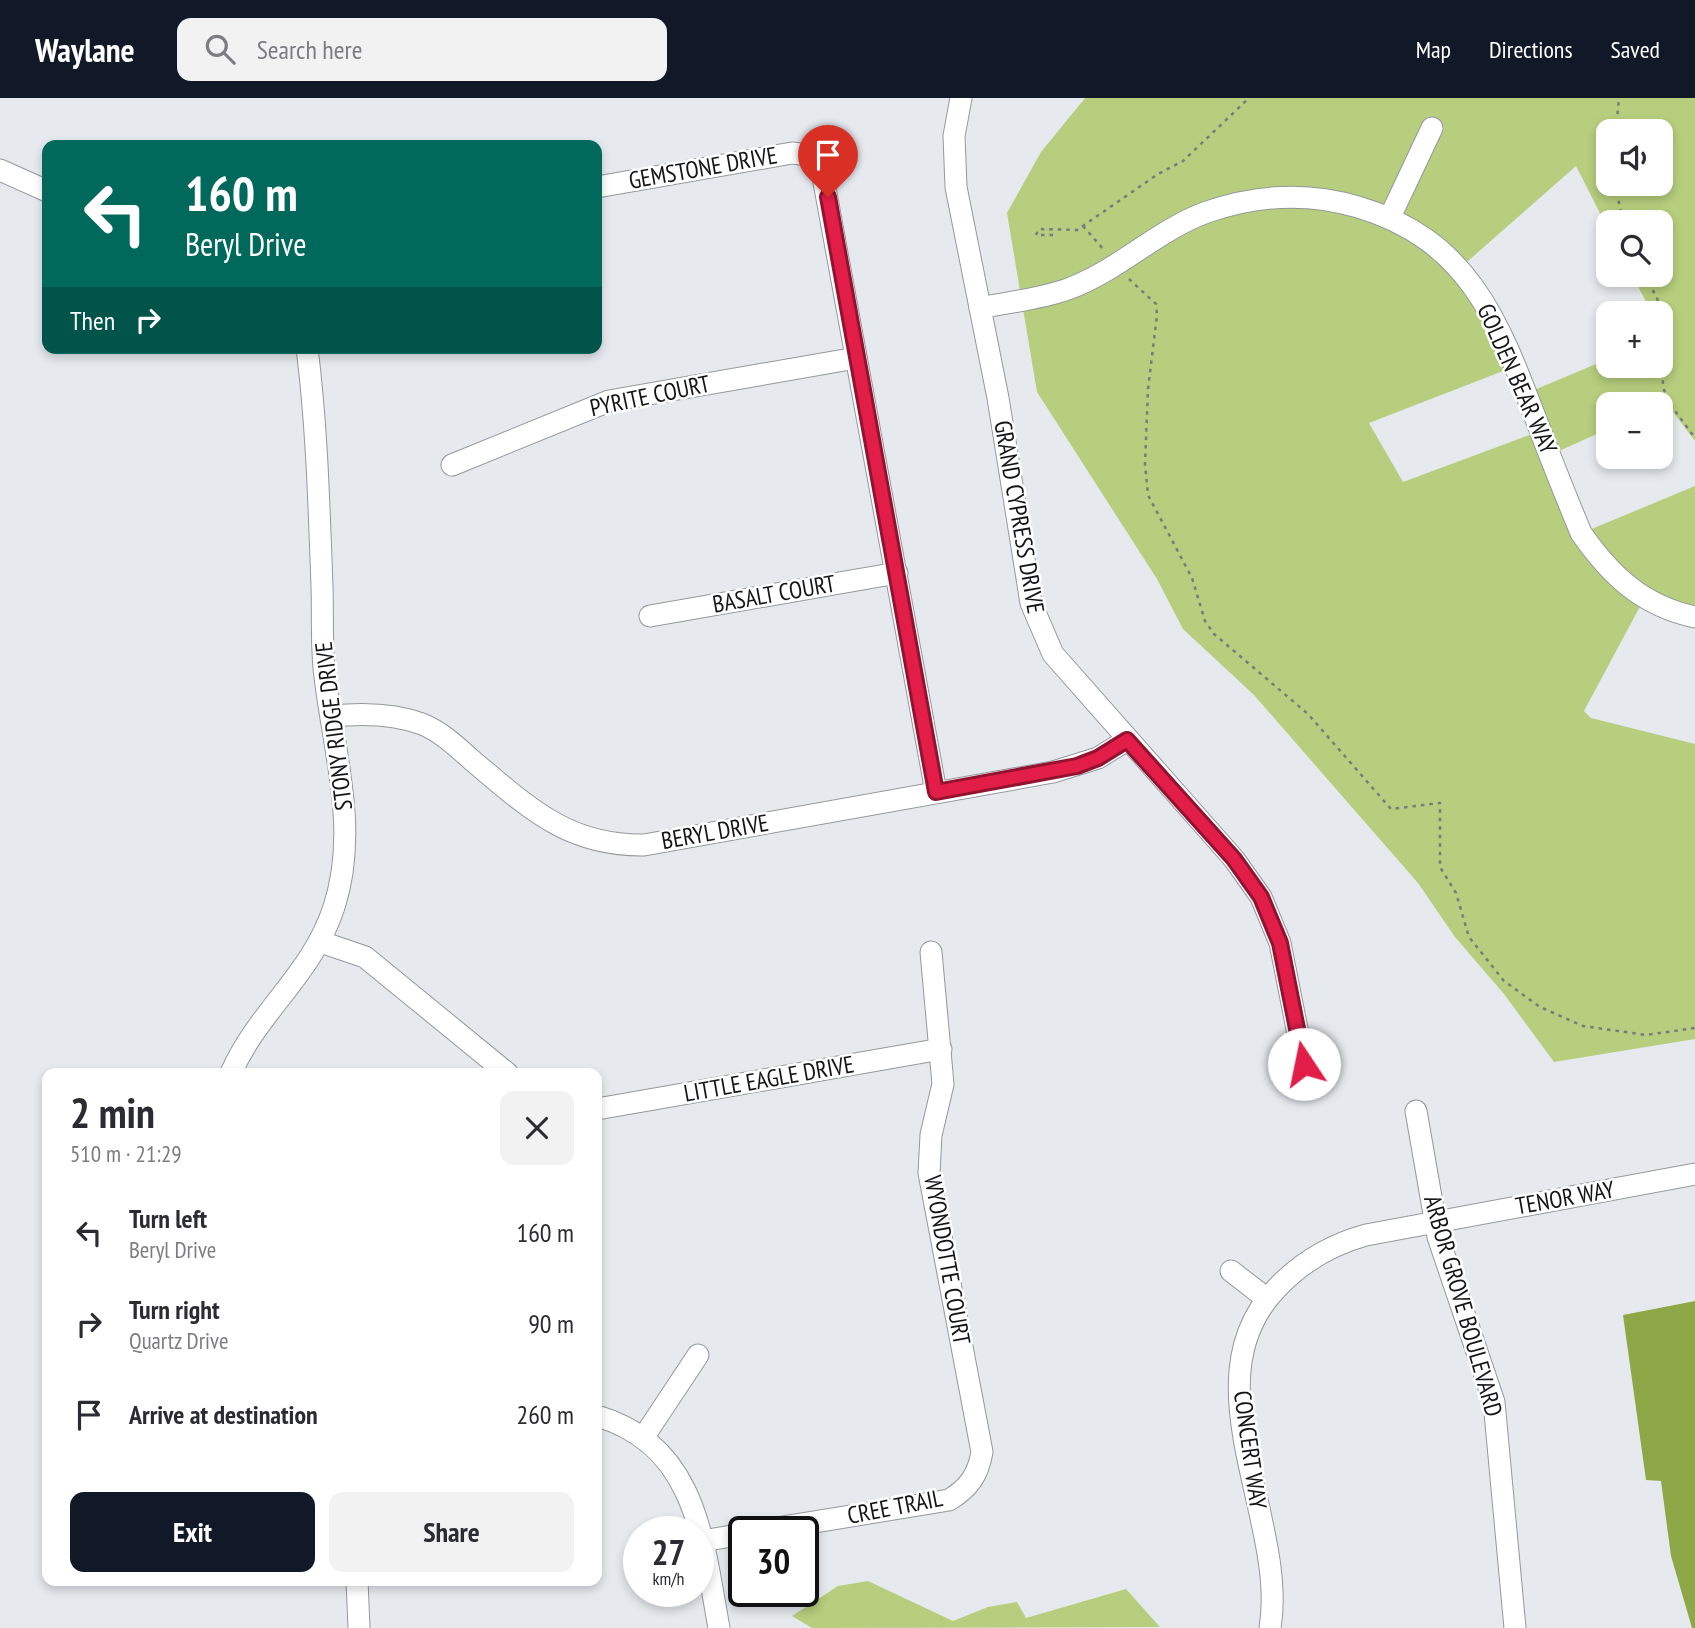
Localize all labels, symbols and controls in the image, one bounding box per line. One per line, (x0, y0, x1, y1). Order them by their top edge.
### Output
search box (177, 18, 667, 81)
text: Waylane (35, 28, 135, 71)
icon: search (201, 30, 239, 68)
text: Search here (257, 33, 362, 66)
text: Map (1416, 34, 1451, 65)
text: Directions (1489, 34, 1573, 65)
text: Saved (1611, 34, 1660, 65)
map controls (1596, 119, 1673, 469)
button: sound (1596, 119, 1673, 196)
pin (798, 125, 858, 197)
icon: arrive (809, 136, 847, 174)
street label: GEMSTONE DRIVE (626, 139, 780, 196)
text: 160 m (185, 161, 298, 225)
icon: left (70, 168, 161, 259)
button: search (1596, 210, 1673, 287)
text: Beryl Drive (185, 223, 306, 265)
street label: GOLDEN BEAR WAY (1470, 299, 1564, 459)
icon: right (129, 301, 167, 339)
button: + (1596, 301, 1673, 378)
text: Then (70, 304, 115, 337)
street label: PYRITE COURT (587, 368, 713, 423)
button: − (1596, 392, 1673, 469)
street label: GRAND CYPRESS DRIVE (987, 418, 1052, 616)
street label: BASALT COURT (710, 567, 838, 620)
street label: STONY RIDGE DRIVE (308, 640, 359, 812)
street label: BERYL DRIVE (659, 807, 771, 856)
position arrow (1267, 1027, 1341, 1101)
street label: LITTLE EAGLE DRIVE (681, 1048, 856, 1109)
text: 2 min (70, 1085, 155, 1140)
button: close (500, 1091, 574, 1165)
text: 510 m · 21:29 (70, 1139, 182, 1168)
street label: WYONDOTTE COURT (917, 1173, 978, 1347)
street label: TENOR WAY (1513, 1174, 1617, 1221)
street label: ARBOR GROVE BOULEVARD (1417, 1192, 1510, 1420)
text: Turn left (129, 1202, 207, 1235)
icon: left (70, 1214, 108, 1252)
text: 160 m (516, 1216, 574, 1249)
text: Beryl Drive (129, 1235, 216, 1264)
text: Turn right (129, 1293, 220, 1326)
icon: right (70, 1305, 108, 1343)
text: 90 m (528, 1307, 574, 1340)
text: Quartz Drive (129, 1326, 228, 1355)
street label: CONCERT WAY (1227, 1389, 1274, 1511)
icon: arrive (70, 1396, 108, 1434)
text: Arrive at destination (129, 1398, 318, 1431)
text: 260 m (516, 1398, 574, 1431)
street label: CREE TRAIL (845, 1482, 945, 1531)
button: Exit (70, 1492, 315, 1572)
button: Share (329, 1492, 574, 1572)
speed limit sign: 30 (728, 1516, 819, 1607)
text: 27 (652, 1529, 685, 1575)
text: km/h (653, 1567, 684, 1590)

